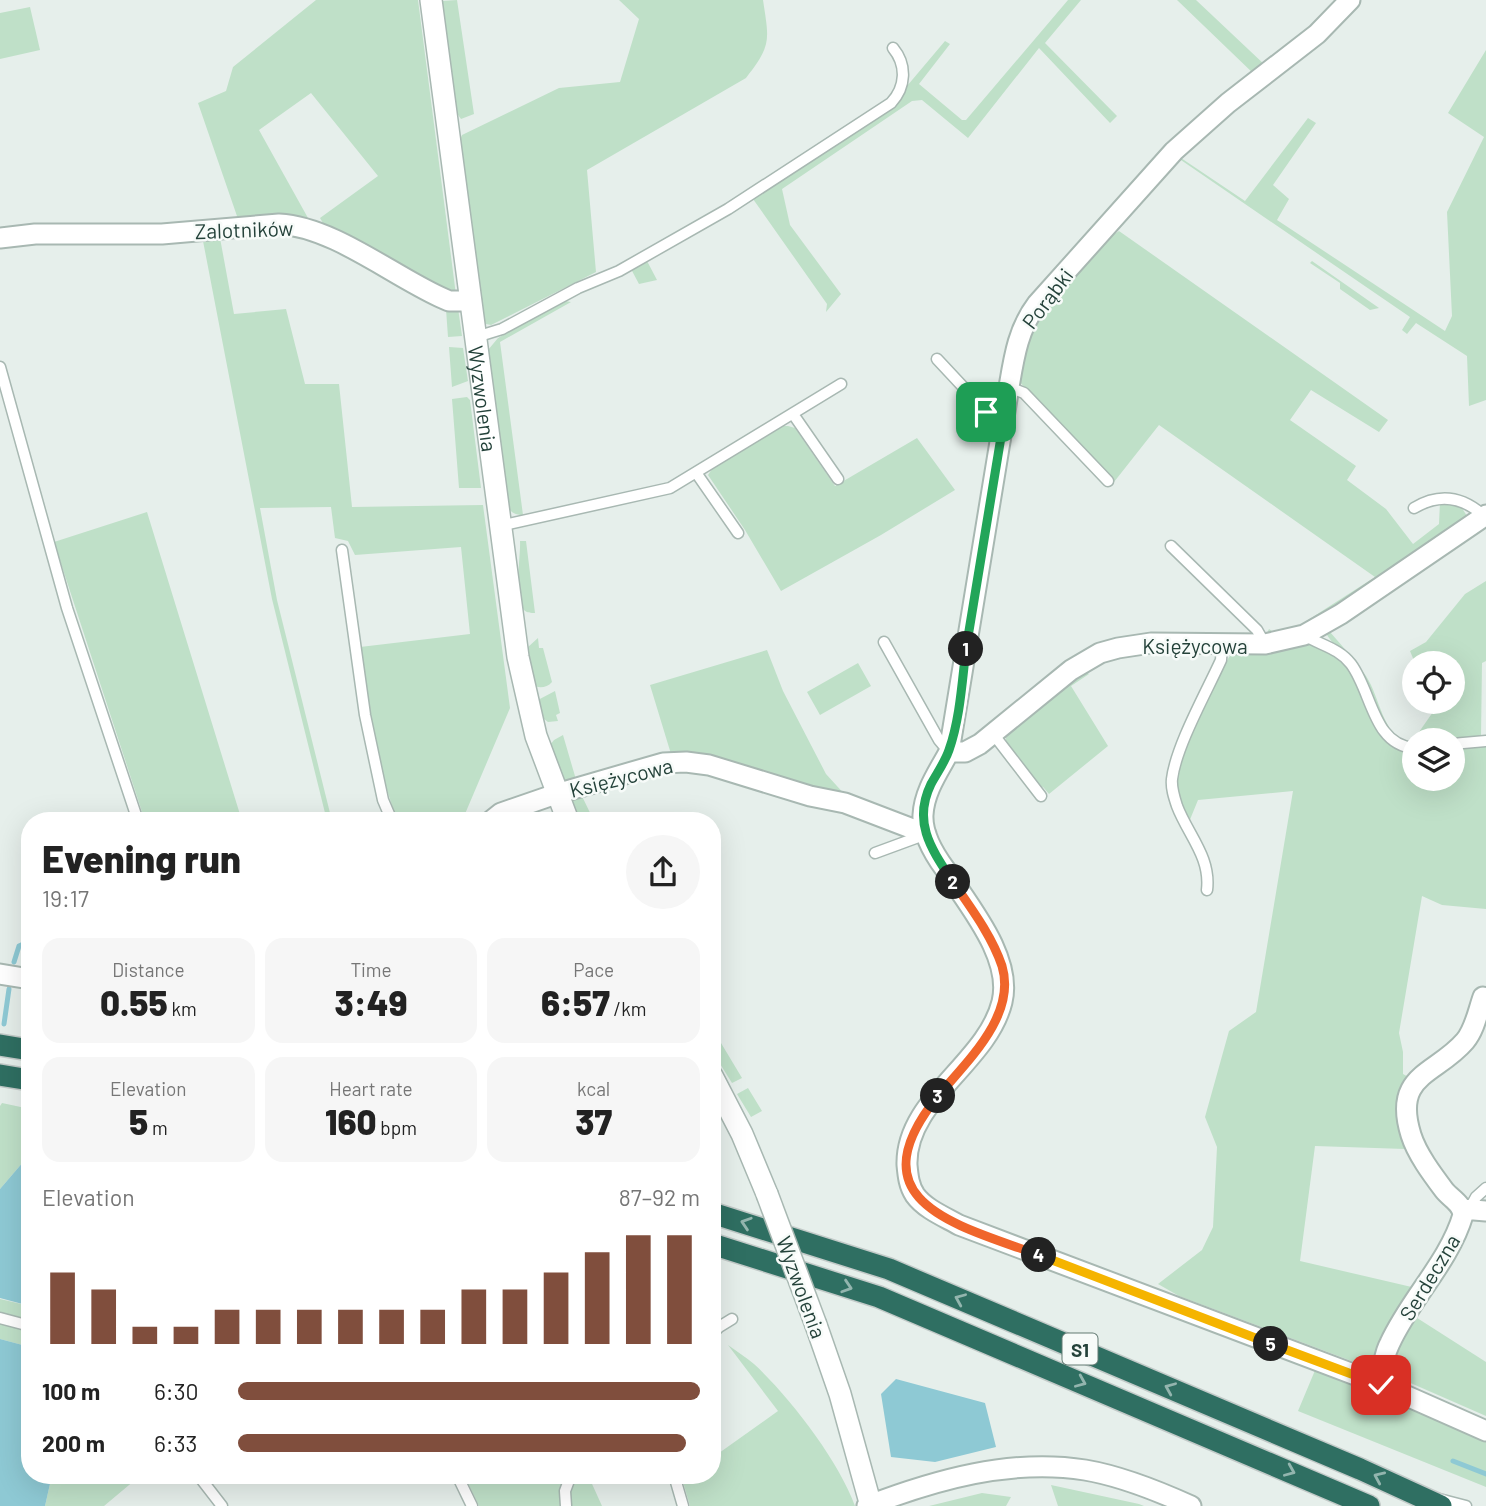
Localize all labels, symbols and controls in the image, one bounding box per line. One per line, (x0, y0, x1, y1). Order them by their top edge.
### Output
street label: Zalotników (194, 215, 294, 243)
street label: Porąbki (1016, 263, 1078, 333)
street label: Wyzwolenia (464, 344, 503, 453)
pin (956, 382, 1016, 442)
icon: arrive (967, 393, 1005, 431)
pin: 1 (948, 632, 984, 666)
street label: Księżycowa (1142, 633, 1248, 658)
text: 1 (962, 637, 969, 660)
map controls (1402, 651, 1465, 791)
button: locate (1402, 651, 1465, 714)
button: layers (1402, 728, 1465, 791)
street label: Księżycowa (567, 752, 675, 802)
text: Evening run (42, 835, 241, 881)
button: share (626, 835, 700, 909)
pin: 2 (936, 864, 970, 900)
text: 2 (947, 870, 958, 893)
text: 19:17 (42, 884, 89, 912)
text: Distance (112, 958, 185, 981)
text: Time (350, 958, 392, 981)
text: Pace (573, 958, 614, 981)
text: 0.55 (100, 981, 168, 1023)
text: 3:49 (335, 981, 407, 1023)
text: 6:57 (541, 981, 610, 1023)
text: km (168, 997, 197, 1020)
text: /km (610, 997, 646, 1020)
text: Elevation (110, 1077, 187, 1100)
text: Heart rate (329, 1077, 413, 1100)
text: kcal (577, 1077, 610, 1100)
pin: 3 (920, 1078, 956, 1114)
text: 3 (932, 1084, 943, 1107)
text: 5 (129, 1100, 148, 1142)
text: 160 (325, 1100, 377, 1142)
text: 37 (575, 1100, 612, 1142)
text: m (148, 1116, 168, 1139)
text: bpm (377, 1116, 417, 1139)
text: Elevation (42, 1183, 135, 1211)
text: 87–92 m (619, 1183, 700, 1211)
one-way arrow (740, 1217, 752, 1232)
street label: Serdeczna (1394, 1229, 1464, 1325)
street label: Wyzwolenia (772, 1232, 832, 1342)
pin: 4 (1021, 1238, 1056, 1272)
text: 4 (1033, 1243, 1044, 1266)
one-way arrow (841, 1279, 853, 1294)
one-way arrow (955, 1293, 968, 1307)
pin: 5 (1254, 1326, 1288, 1362)
text: 5 (1265, 1332, 1276, 1355)
road number: S1 (1062, 1334, 1098, 1364)
pin (1351, 1355, 1411, 1415)
icon: check (1362, 1366, 1400, 1404)
one-way arrow (1073, 1374, 1086, 1388)
text: 100 m (42, 1377, 100, 1405)
text: 6:30 (154, 1377, 198, 1405)
one-way arrow (1165, 1382, 1177, 1396)
text: 200 m (42, 1429, 105, 1457)
text: 6:33 (154, 1429, 197, 1457)
one-way arrow (1283, 1463, 1295, 1477)
one-way arrow (1374, 1471, 1386, 1485)

